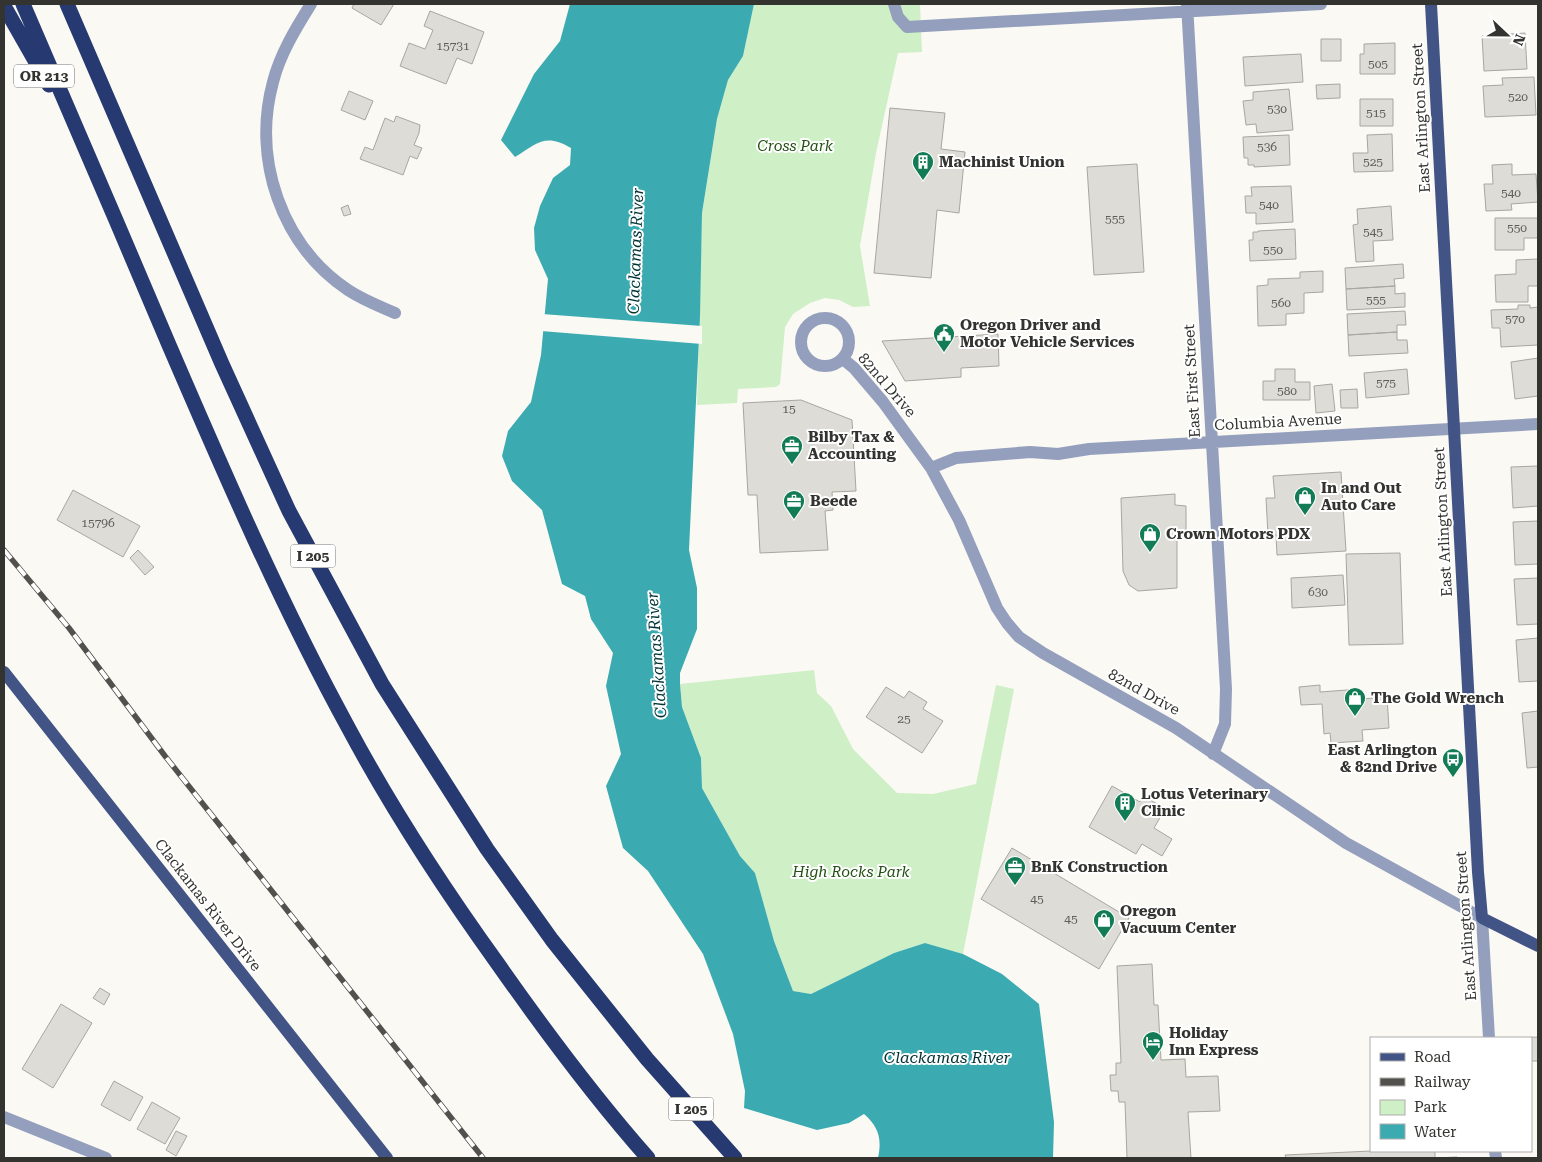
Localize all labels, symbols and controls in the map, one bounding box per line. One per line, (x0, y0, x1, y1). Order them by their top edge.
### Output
north arrow (1482, 10, 1532, 60)
text: N (1510, 32, 1528, 48)
house number: 15731 (436, 39, 470, 53)
street label: East Arlington Street (1408, 42, 1434, 193)
house number: 505 (1368, 57, 1388, 71)
road number: OR 213 (14, 64, 74, 88)
house number: 520 (1508, 90, 1528, 104)
house number: 530 (1267, 102, 1287, 116)
house number: 515 (1366, 106, 1386, 120)
park label: Cross Park (757, 137, 834, 155)
house number: 536 (1257, 140, 1277, 154)
building icon: Machinist Union (911, 150, 935, 181)
place label: Machinist Union (939, 153, 1065, 171)
house number: 525 (1363, 155, 1383, 169)
house number: 540 (1501, 186, 1521, 200)
water label: Clackamas River (624, 187, 647, 315)
house number: 540 (1259, 198, 1279, 212)
house number: 555 (1105, 212, 1125, 226)
house number: 550 (1507, 221, 1527, 235)
house number: 545 (1363, 225, 1383, 239)
house number: 550 (1263, 243, 1283, 257)
house number: 555 (1366, 293, 1386, 307)
house number: 560 (1271, 296, 1291, 310)
house number: 570 (1505, 312, 1525, 326)
place label: Oregon Driver and Motor Vehicle Services (960, 316, 1135, 351)
public building icon: Oregon Driver and Motor Vehicle Services (932, 322, 956, 353)
street label: East First Street (1180, 323, 1204, 438)
street label: 82nd Drive (854, 349, 920, 421)
house number: 575 (1376, 376, 1396, 390)
house number: 580 (1277, 384, 1297, 398)
house number: 15 (782, 402, 796, 416)
street label: Columbia Avenue (1214, 410, 1342, 434)
place label: Bilby Tax & Accounting (808, 428, 897, 463)
office icon: Bilby Tax & Accounting (780, 434, 804, 465)
street label: East Arlington Street (1430, 446, 1456, 597)
place label: In and Out Auto Care (1321, 479, 1402, 514)
shop icon: In and Out Auto Care (1293, 485, 1317, 516)
office icon: Beede (782, 489, 806, 520)
place label: Beede (810, 492, 858, 510)
house number: 15796 (81, 516, 115, 530)
shop icon: Crown Motors PDX (1138, 522, 1162, 553)
place label: Crown Motors PDX (1166, 525, 1310, 543)
road number: I 205 (290, 544, 336, 568)
house number: 630 (1308, 585, 1328, 599)
water label: Clackamas River (643, 591, 670, 719)
street label: 82nd Drive (1105, 665, 1183, 719)
shop icon: The Gold Wrench (1343, 686, 1367, 717)
place label: The Gold Wrench (1371, 689, 1504, 707)
house number: 25 (897, 712, 911, 726)
place label: East Arlington & 82nd Drive (1328, 741, 1437, 776)
bus stop icon: East Arlington & 82nd Drive (1441, 747, 1465, 778)
place label: Lotus Veterinary Clinic (1141, 785, 1268, 820)
building icon: Lotus Veterinary Clinic (1113, 791, 1137, 822)
street label: Clackamas River Drive (151, 835, 265, 975)
street label: East Arlington Street (1452, 850, 1480, 1001)
office icon: BnK Construction (1003, 855, 1027, 886)
place label: BnK Construction (1031, 858, 1168, 876)
park label: High Rocks Park (791, 863, 911, 881)
house number: 45 (1030, 892, 1044, 906)
place label: Oregon Vacuum Center (1120, 902, 1237, 937)
shop icon: Oregon Vacuum Center (1092, 908, 1116, 939)
house number: 45 (1064, 912, 1078, 926)
place label: Holiday Inn Express (1169, 1024, 1259, 1059)
hotel icon: Holiday Inn Express (1141, 1030, 1165, 1061)
legend (1370, 1037, 1532, 1152)
water label: Clackamas River (884, 1048, 1011, 1067)
text: Road (1414, 1048, 1451, 1066)
text: Railway (1414, 1073, 1471, 1091)
road number: I 205 (668, 1098, 714, 1120)
text: Park (1414, 1098, 1448, 1116)
text: Water (1414, 1123, 1456, 1141)

